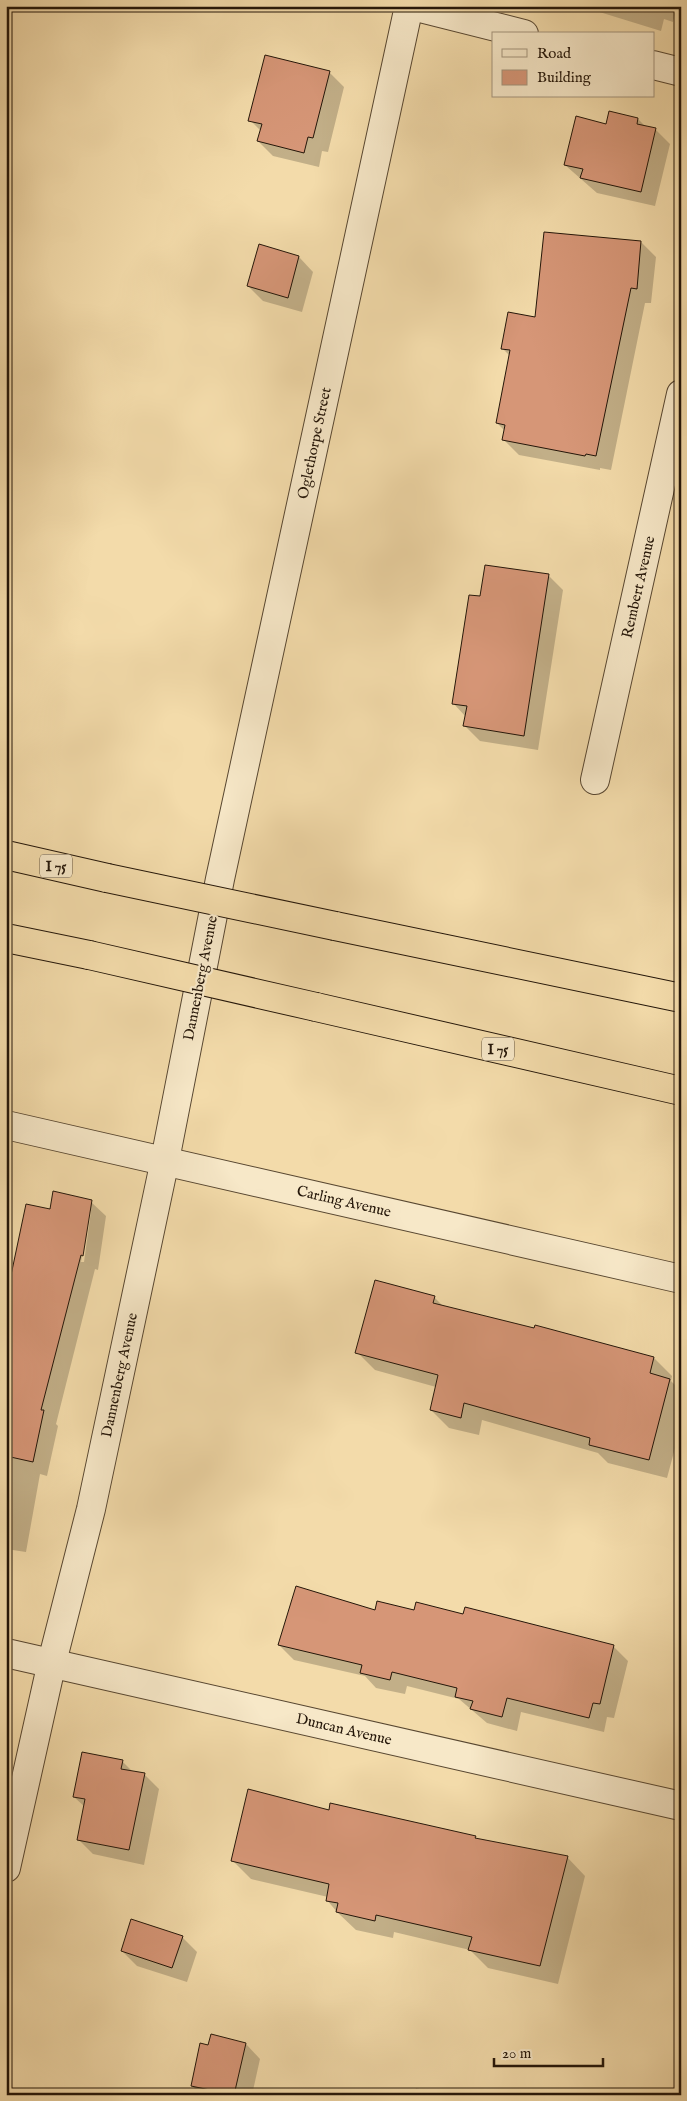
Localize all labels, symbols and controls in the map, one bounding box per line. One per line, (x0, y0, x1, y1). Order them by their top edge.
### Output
legend (492, 32, 654, 98)
text: Road (537, 44, 572, 63)
text: Building (537, 68, 592, 87)
street label: Oglethorpe Street (293, 386, 336, 501)
street label: Rembert Avenue (617, 534, 660, 640)
road number: I 75 (40, 854, 72, 878)
street label: Dannenberg Avenue (179, 914, 222, 1042)
road number: I 75 (482, 1038, 514, 1060)
street label: Carling Avenue (295, 1181, 393, 1222)
street label: Dannenberg Avenue (97, 1311, 142, 1439)
street label: Duncan Avenue (294, 1709, 394, 1750)
scale bar (494, 2036, 603, 2068)
text: 20 m (502, 2044, 532, 2063)

